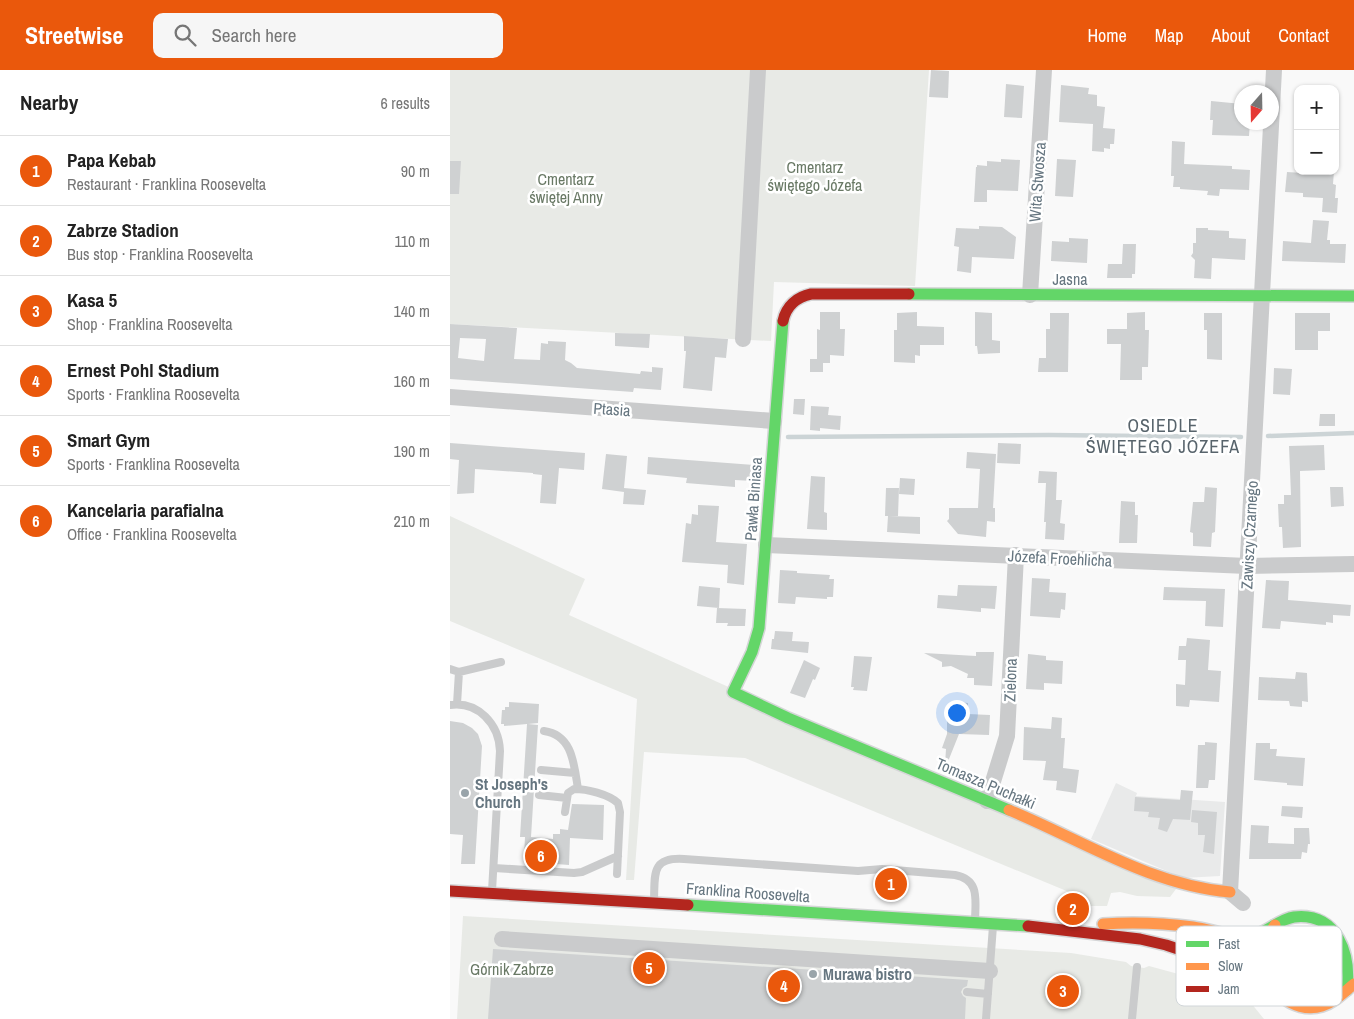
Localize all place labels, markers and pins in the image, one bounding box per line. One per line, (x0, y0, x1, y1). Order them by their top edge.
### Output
place label: St Joseph's Church (475, 773, 548, 813)
marker: St Joseph's Church (459, 787, 471, 799)
pin: 6 (525, 837, 557, 875)
pin: 1 (875, 865, 907, 903)
pin: 2 (1057, 890, 1089, 928)
pin: 5 (633, 949, 665, 987)
place label: Murawa bistro (823, 963, 912, 985)
pin: 4 (768, 967, 800, 1005)
marker: Murawa bistro (807, 968, 819, 980)
pin: 3 (1047, 972, 1079, 1010)

